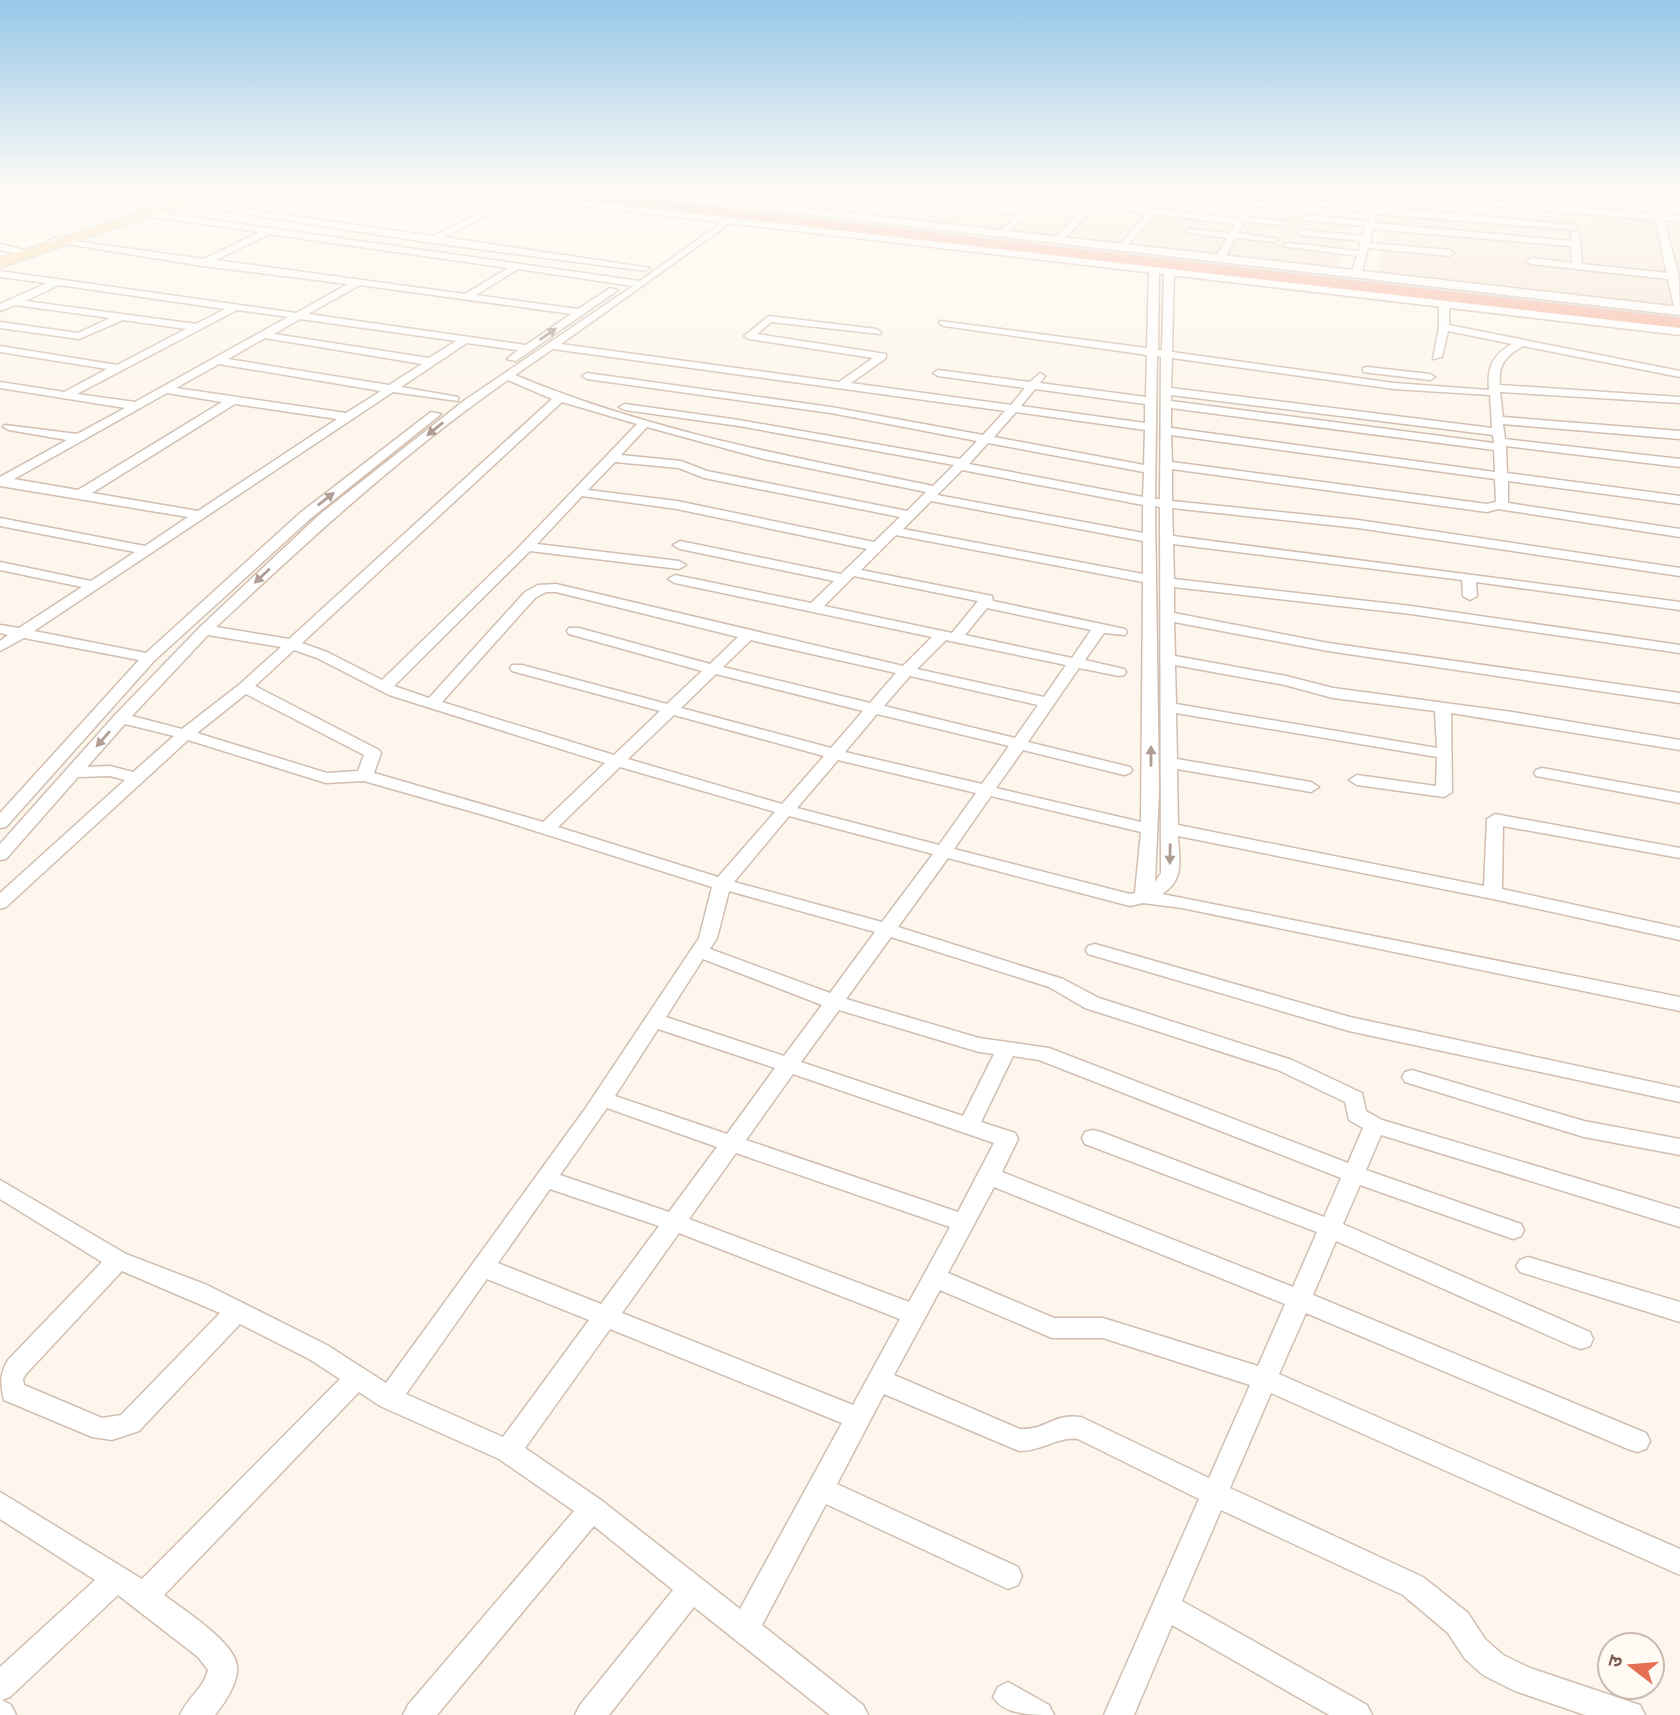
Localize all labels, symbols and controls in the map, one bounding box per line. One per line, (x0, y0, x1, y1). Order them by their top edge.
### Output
one-way arrow (539, 327, 557, 341)
one-way arrow (426, 422, 444, 436)
one-way arrow (318, 492, 335, 507)
one-way arrow (253, 568, 270, 585)
one-way arrow (95, 730, 111, 747)
one-way arrow (1145, 745, 1157, 767)
one-way arrow (1164, 843, 1175, 865)
north arrow (1596, 1631, 1666, 1701)
text: उ (1602, 1652, 1627, 1670)

